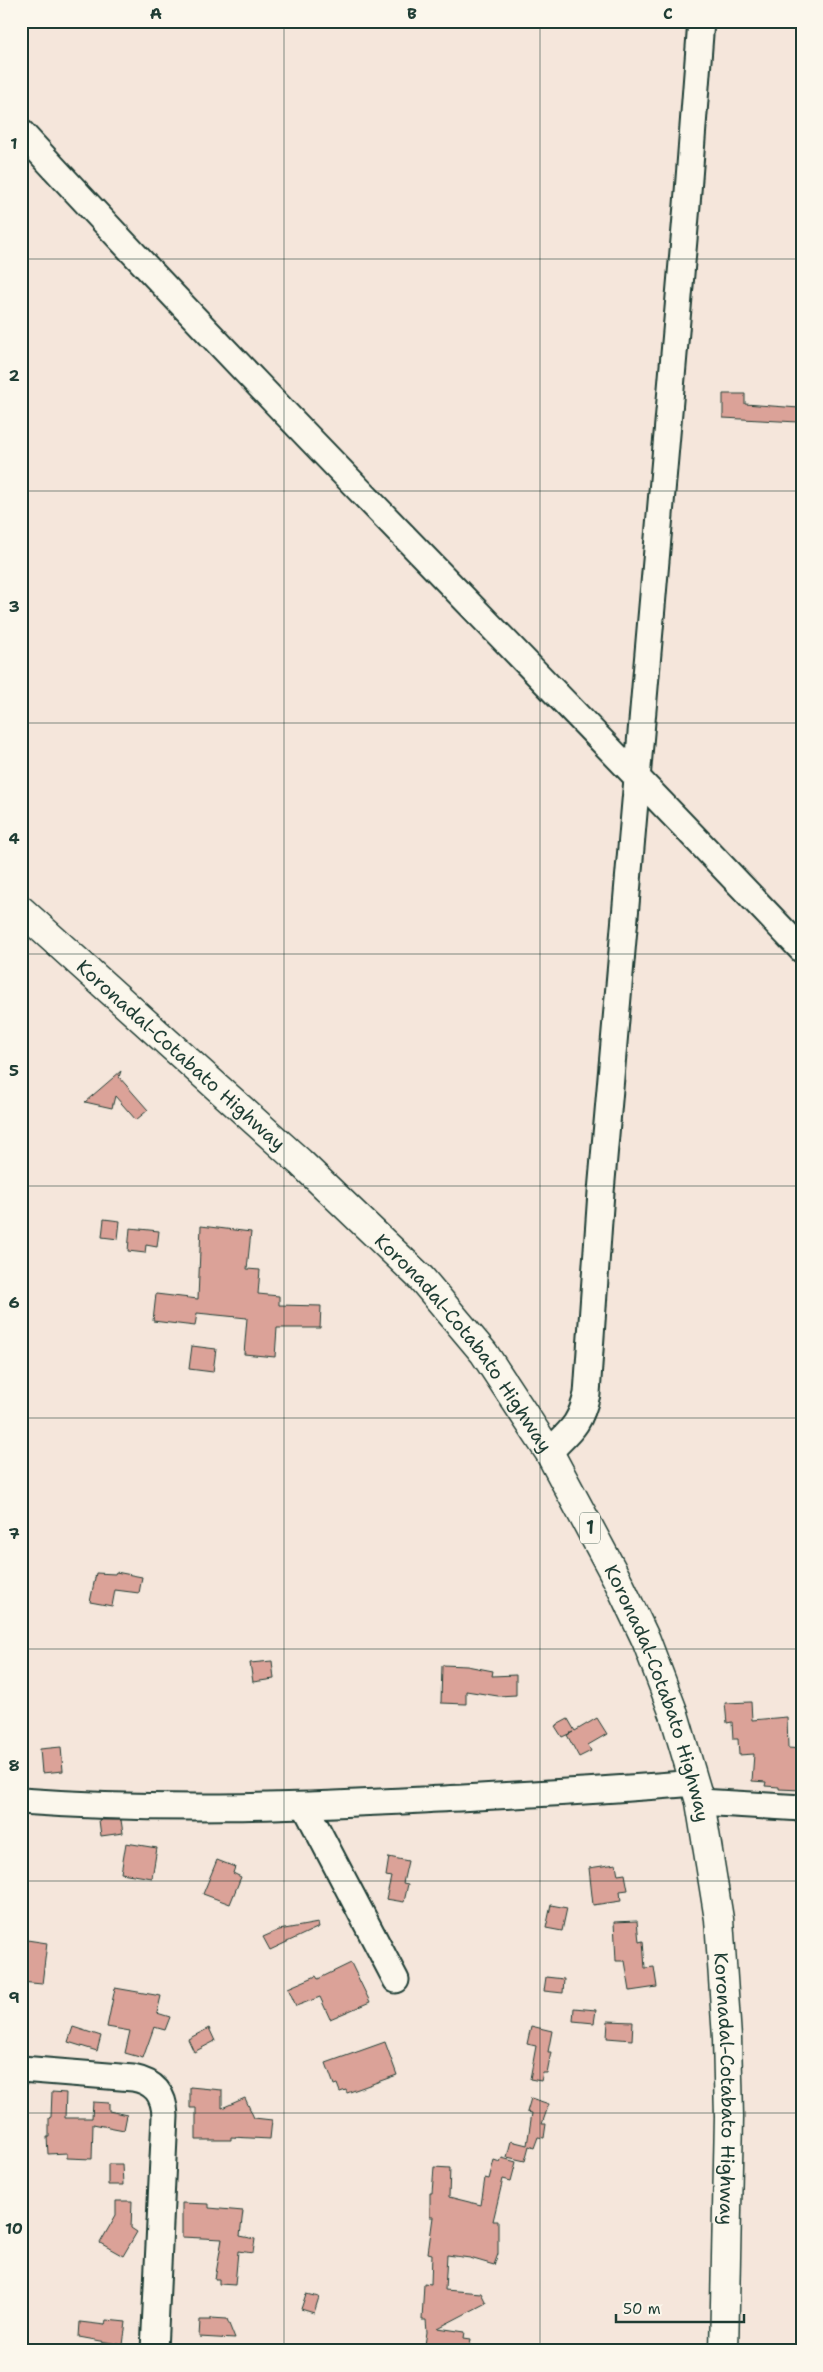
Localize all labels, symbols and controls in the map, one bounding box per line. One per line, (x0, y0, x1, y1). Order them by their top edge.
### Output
text: A (150, 3, 162, 24)
text: B (407, 3, 417, 24)
text: C (663, 3, 673, 24)
text: 1 (10, 133, 18, 154)
text: 2 (8, 365, 20, 386)
text: 3 (8, 596, 20, 617)
text: 4 (8, 828, 20, 849)
street label: Koronadal-Cotabato Highway (71, 954, 291, 1156)
text: 5 (9, 1060, 19, 1081)
street label: Koronadal-Cotabato Highway (370, 1228, 558, 1457)
text: 6 (8, 1292, 20, 1313)
road number: 1 (580, 1512, 600, 1544)
text: 7 (8, 1523, 20, 1544)
street label: Koronadal-Cotabato Highway (599, 1560, 716, 1824)
text: 8 (8, 1755, 20, 1776)
street label: Koronadal-Cotabato Highway (709, 1951, 742, 2226)
text: 9 (8, 1987, 20, 2008)
text: 10 (5, 2218, 23, 2239)
scale bar (616, 2292, 743, 2324)
text: 50 m (623, 2299, 661, 2319)

